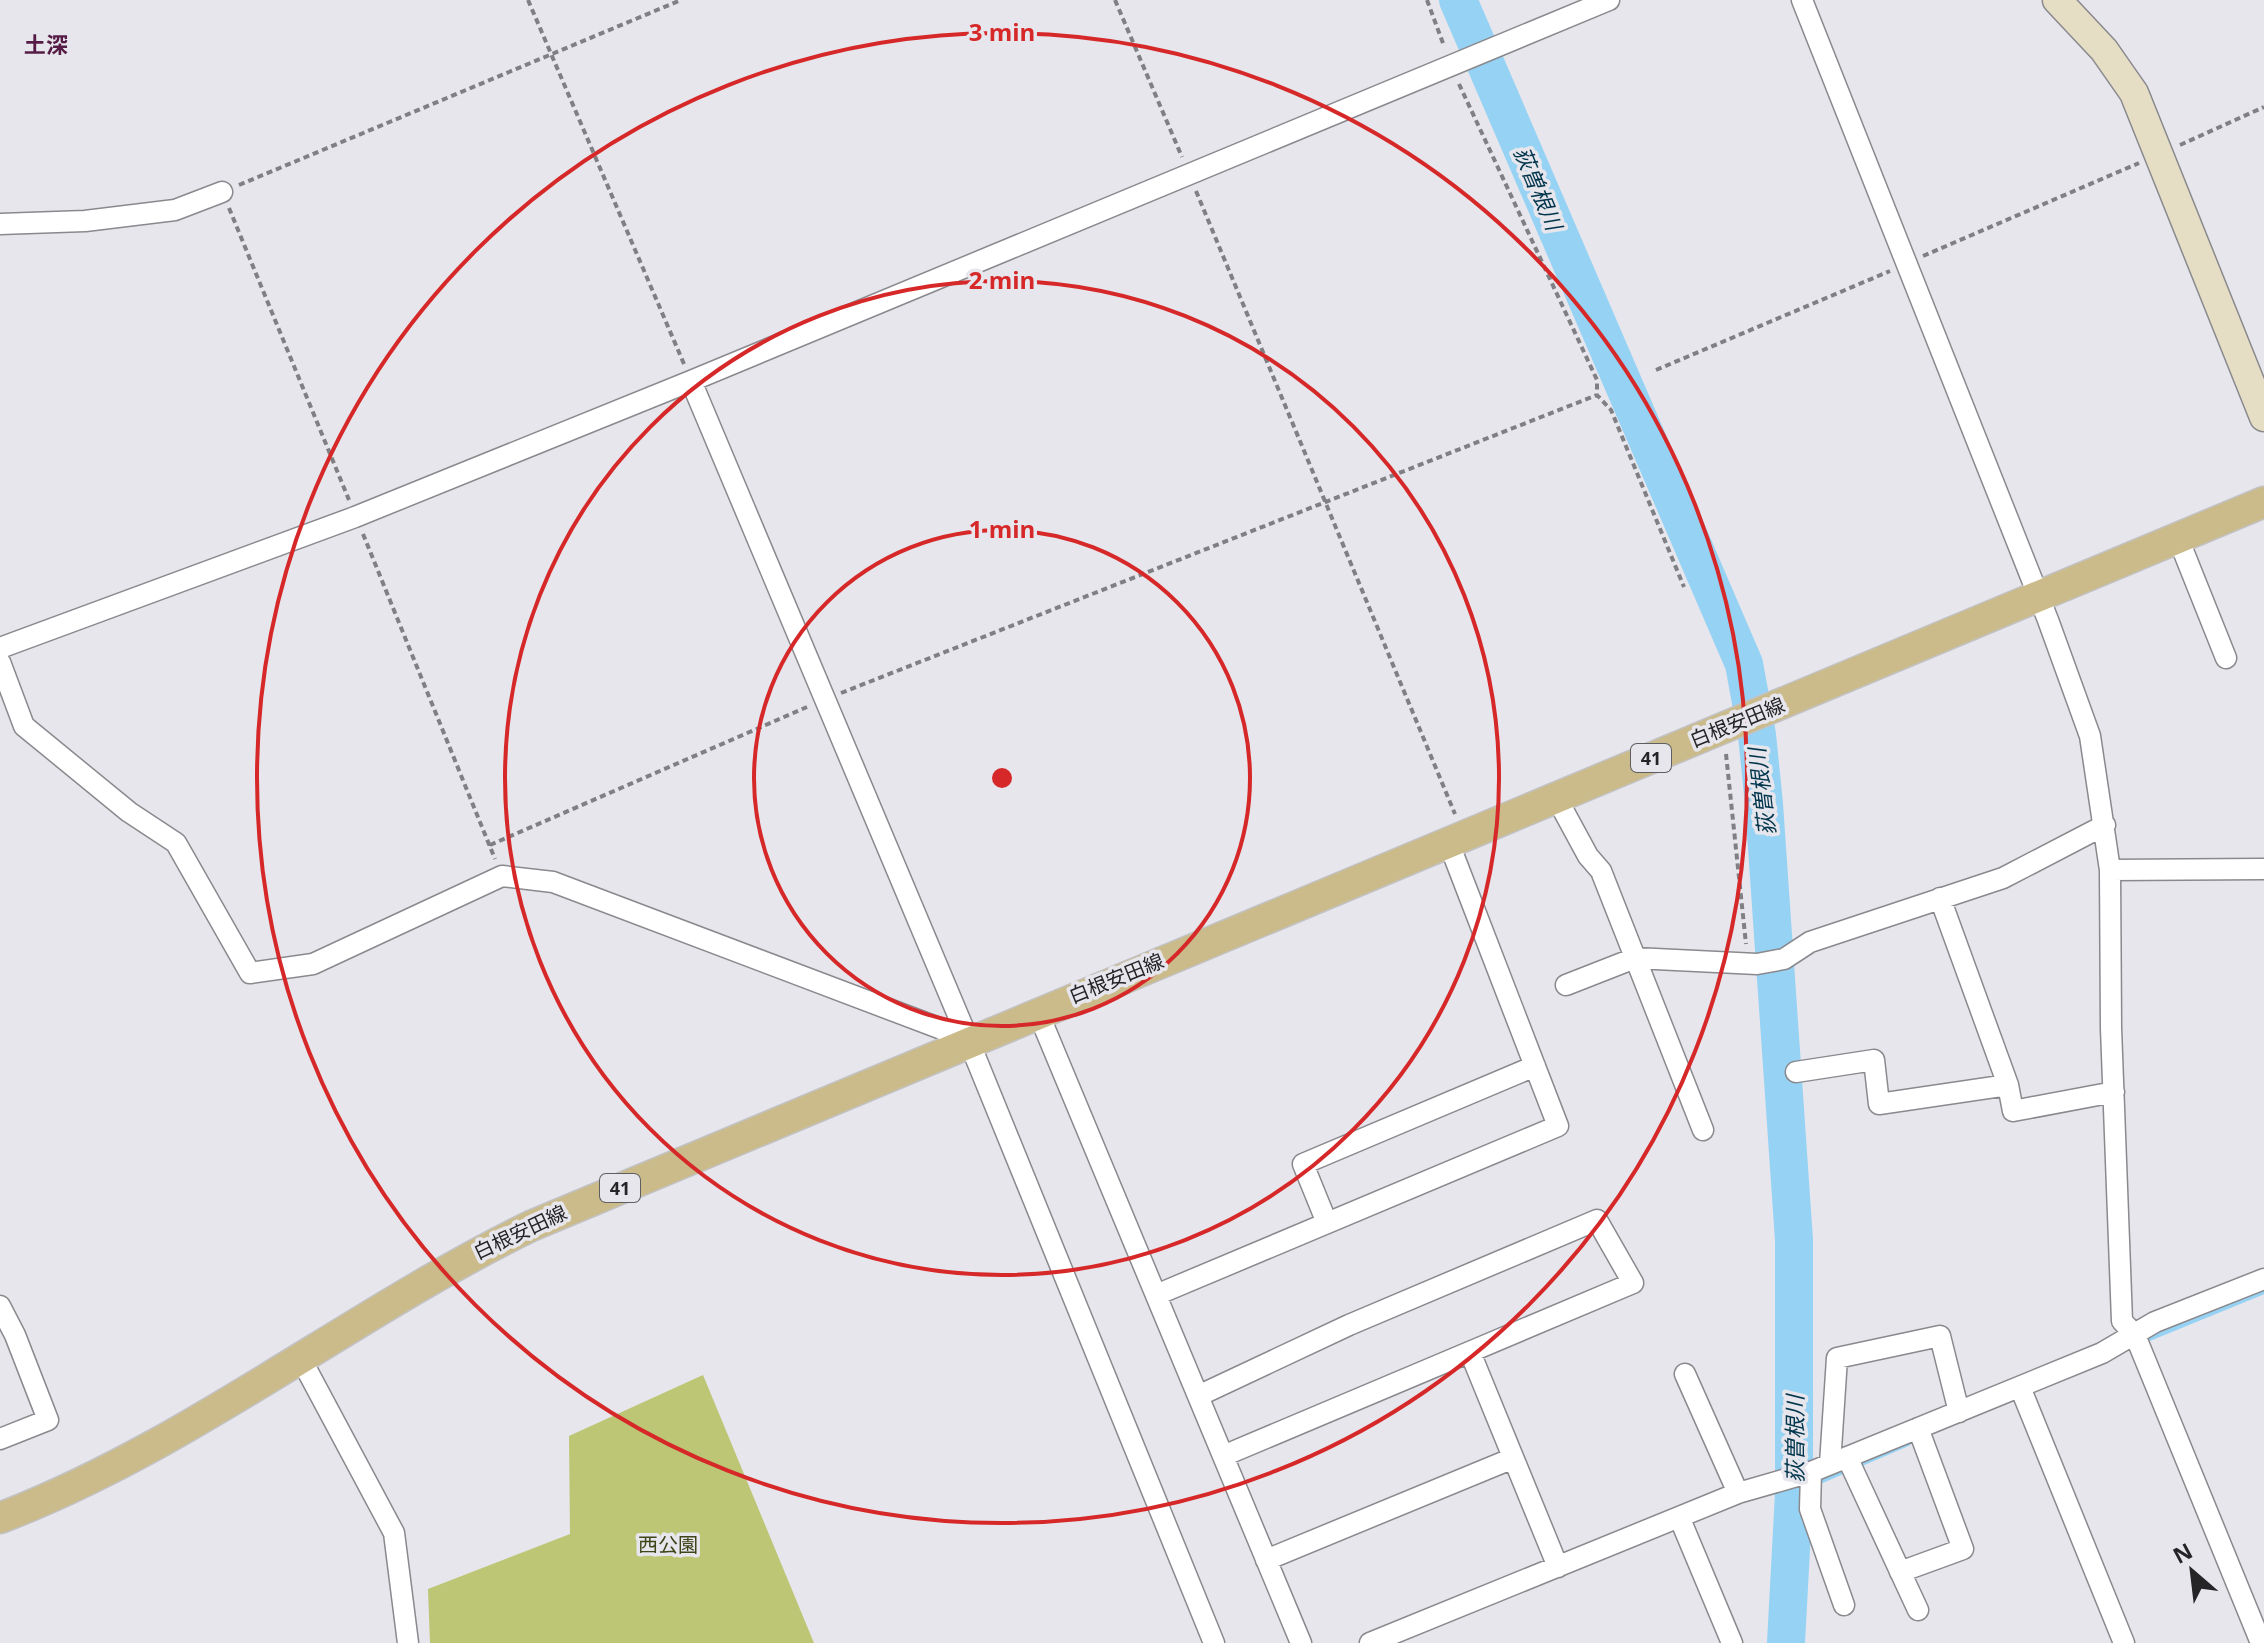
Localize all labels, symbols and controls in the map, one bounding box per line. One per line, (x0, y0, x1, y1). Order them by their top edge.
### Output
text: 3 min (969, 15, 1035, 48)
district label: 土深 (24, 29, 68, 59)
water label: 荻曽根川 (1508, 142, 1571, 236)
text: 2 min (969, 263, 1035, 296)
text: 1 min (969, 512, 1035, 545)
street label: 白根安田線 (1686, 691, 1788, 753)
road number: 41 (1631, 744, 1671, 772)
water label: 荻曽根川 (1741, 745, 1781, 838)
centre of rings (988, 764, 1016, 792)
street label: 白根安田線 (1065, 947, 1167, 1009)
road number: 41 (600, 1174, 640, 1202)
street label: 白根安田線 (469, 1199, 571, 1265)
water label: 荻曽根川 (1779, 1393, 1809, 1483)
park label: 西公園 (638, 1531, 698, 1558)
north arrow (2152, 1531, 2232, 1611)
text: N (2167, 1535, 2197, 1570)

